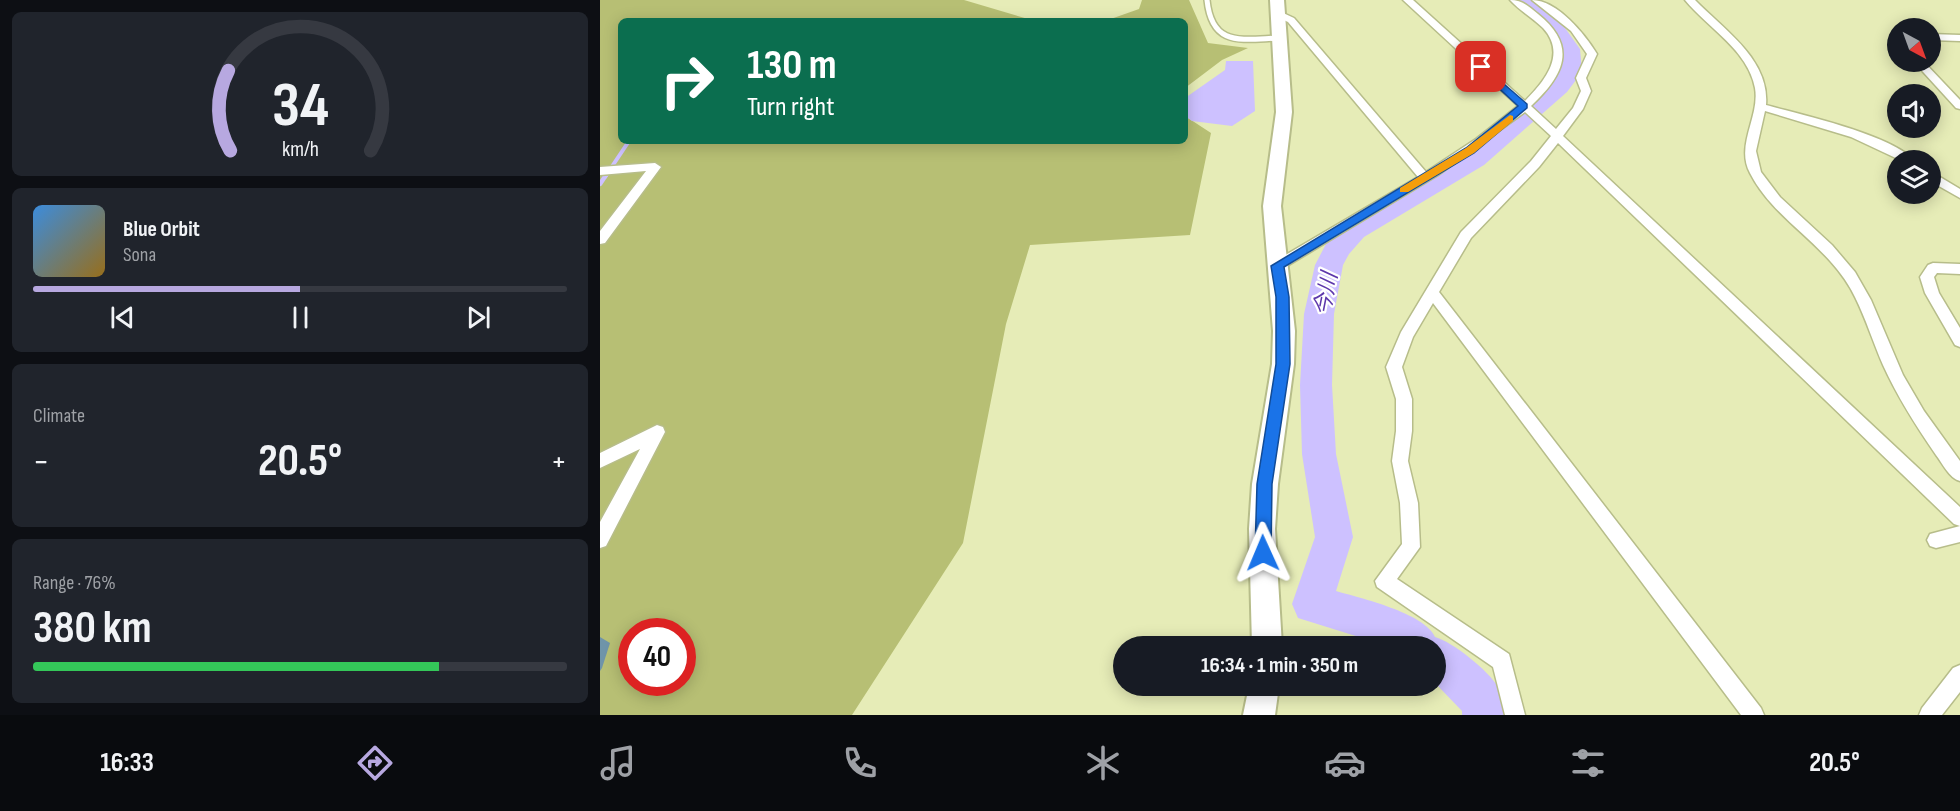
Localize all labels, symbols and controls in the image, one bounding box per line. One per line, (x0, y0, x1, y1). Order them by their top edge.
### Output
north arrow (1887, 18, 1941, 72)
map controls (1887, 18, 1941, 204)
text: 130 m (747, 40, 837, 91)
pin (1455, 41, 1506, 92)
icon: right (648, 42, 726, 120)
icon: arrive (1464, 50, 1497, 83)
text: 34 (271, 69, 329, 144)
button: sound (1887, 84, 1941, 138)
text: Turn right (747, 91, 834, 123)
text: km/h (281, 137, 319, 162)
button: layers (1887, 150, 1941, 204)
text: Blue Orbit (123, 216, 200, 243)
text: Sona (123, 243, 156, 267)
water label: 今川 (1309, 268, 1344, 318)
icon: previous (106, 301, 139, 334)
icon: pause (284, 301, 317, 334)
icon: next (462, 301, 495, 334)
text: Climate (33, 404, 85, 428)
text: 20.5° (258, 434, 342, 489)
text: − (33, 442, 49, 482)
text: + (551, 442, 567, 482)
position arrow (1231, 521, 1295, 585)
text: Range · 76% (33, 571, 116, 595)
text: 380 km (33, 601, 152, 656)
speed limit sign: 40 (618, 618, 696, 696)
text: 16:34 · 1 min · 350 m (1201, 652, 1358, 679)
icon: directions (354, 742, 396, 784)
icon: music (597, 742, 639, 784)
icon: phone (839, 742, 881, 784)
icon: climate (1082, 742, 1124, 784)
icon: car (1324, 742, 1366, 784)
icon: filters (1567, 742, 1609, 784)
text: 16:33 (100, 747, 154, 779)
text: 20.5° (1809, 747, 1860, 779)

